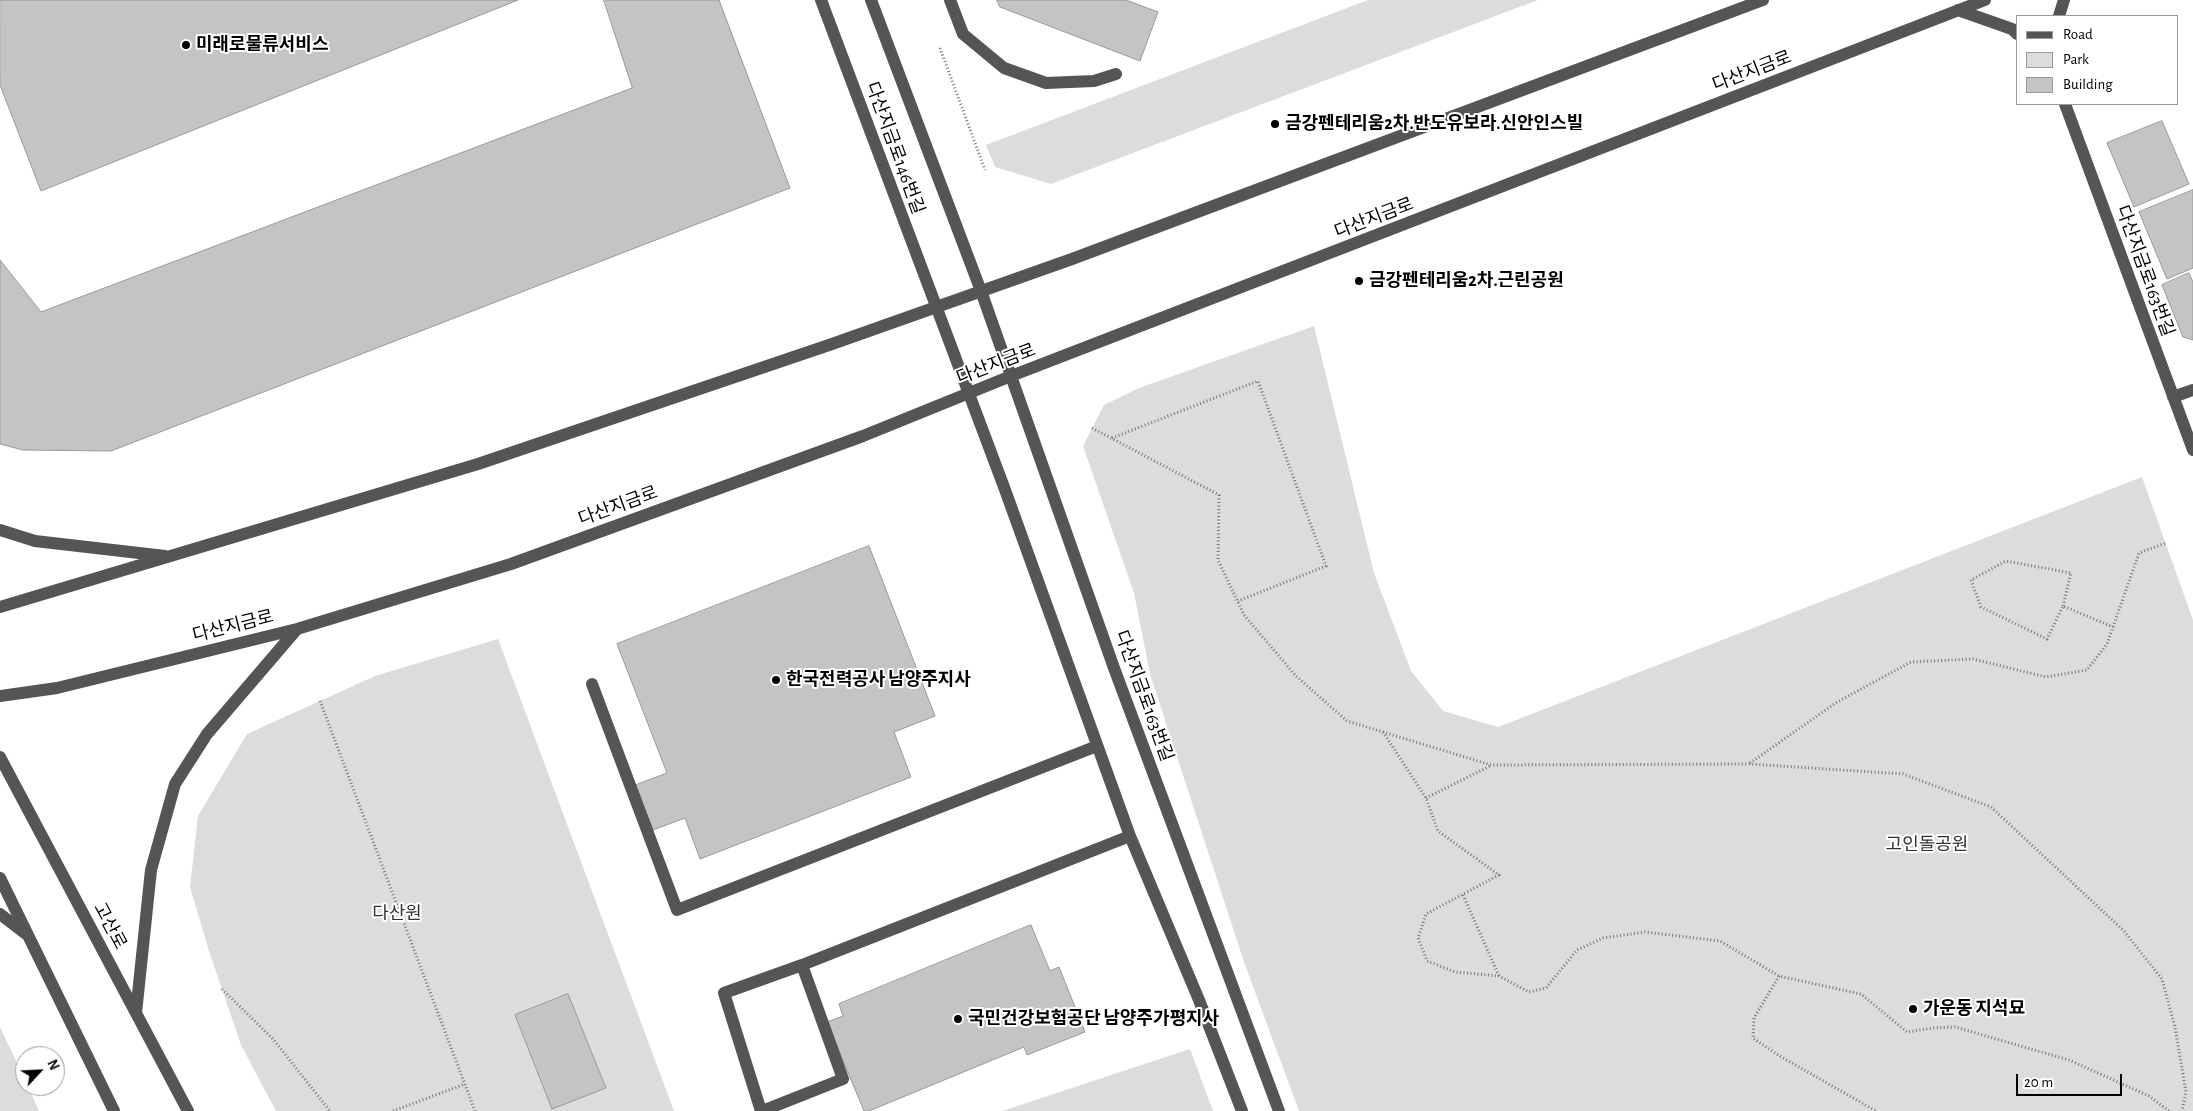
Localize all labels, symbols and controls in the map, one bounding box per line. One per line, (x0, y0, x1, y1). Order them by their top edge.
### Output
legend (2016, 15, 2178, 105)
text: Road (2063, 27, 2093, 42)
place label: 미래로물류서비스 (196, 34, 328, 56)
marker: 미래로물류서비스 (180, 39, 192, 51)
street label: 다산지금로 (1709, 46, 1795, 96)
text: Park (2063, 52, 2089, 67)
text: Building (2063, 77, 2113, 92)
street label: 다산지금로146번길 (861, 79, 929, 217)
place label: 금강펜테리움2차.반도유보라.신안인스빌 (1285, 113, 1583, 135)
marker: 금강펜테리움2차.반도유보라.신안인스빌 (1269, 118, 1281, 130)
street label: 다산지금로 (1331, 193, 1417, 243)
street label: 다산지금로163번길 (2111, 202, 2179, 340)
place label: 금강펜테리움2차.근린공원 (1369, 270, 1564, 292)
marker: 금강펜테리움2차.근린공원 (1353, 275, 1365, 287)
street label: 다산지금로 (953, 339, 1039, 389)
street label: 다산지금로 (575, 482, 661, 530)
street label: 다산지금로 (190, 606, 276, 646)
street label: 다산지금로163번길 (1110, 627, 1178, 765)
place label: 한국전력공사 남양주지사 (786, 669, 971, 691)
marker: 한국전력공사 남양주지사 (770, 674, 782, 686)
park label: 고인돌공원 (1886, 834, 1968, 856)
street label: 고산로 (89, 899, 131, 953)
park label: 다산원 (372, 903, 422, 925)
place label: 가운동 지석묘 (1923, 998, 2025, 1020)
marker: 가운동 지석묘 (1907, 1003, 1919, 1015)
place label: 국민건강보험공단 남양주가평지사 (968, 1008, 1219, 1030)
marker: 국민건강보험공단 남양주가평지사 (952, 1013, 964, 1025)
north arrow (15, 1046, 65, 1096)
text: N (44, 1058, 61, 1072)
scale bar (2018, 1064, 2124, 1096)
text: 20 m (2024, 1075, 2053, 1090)

